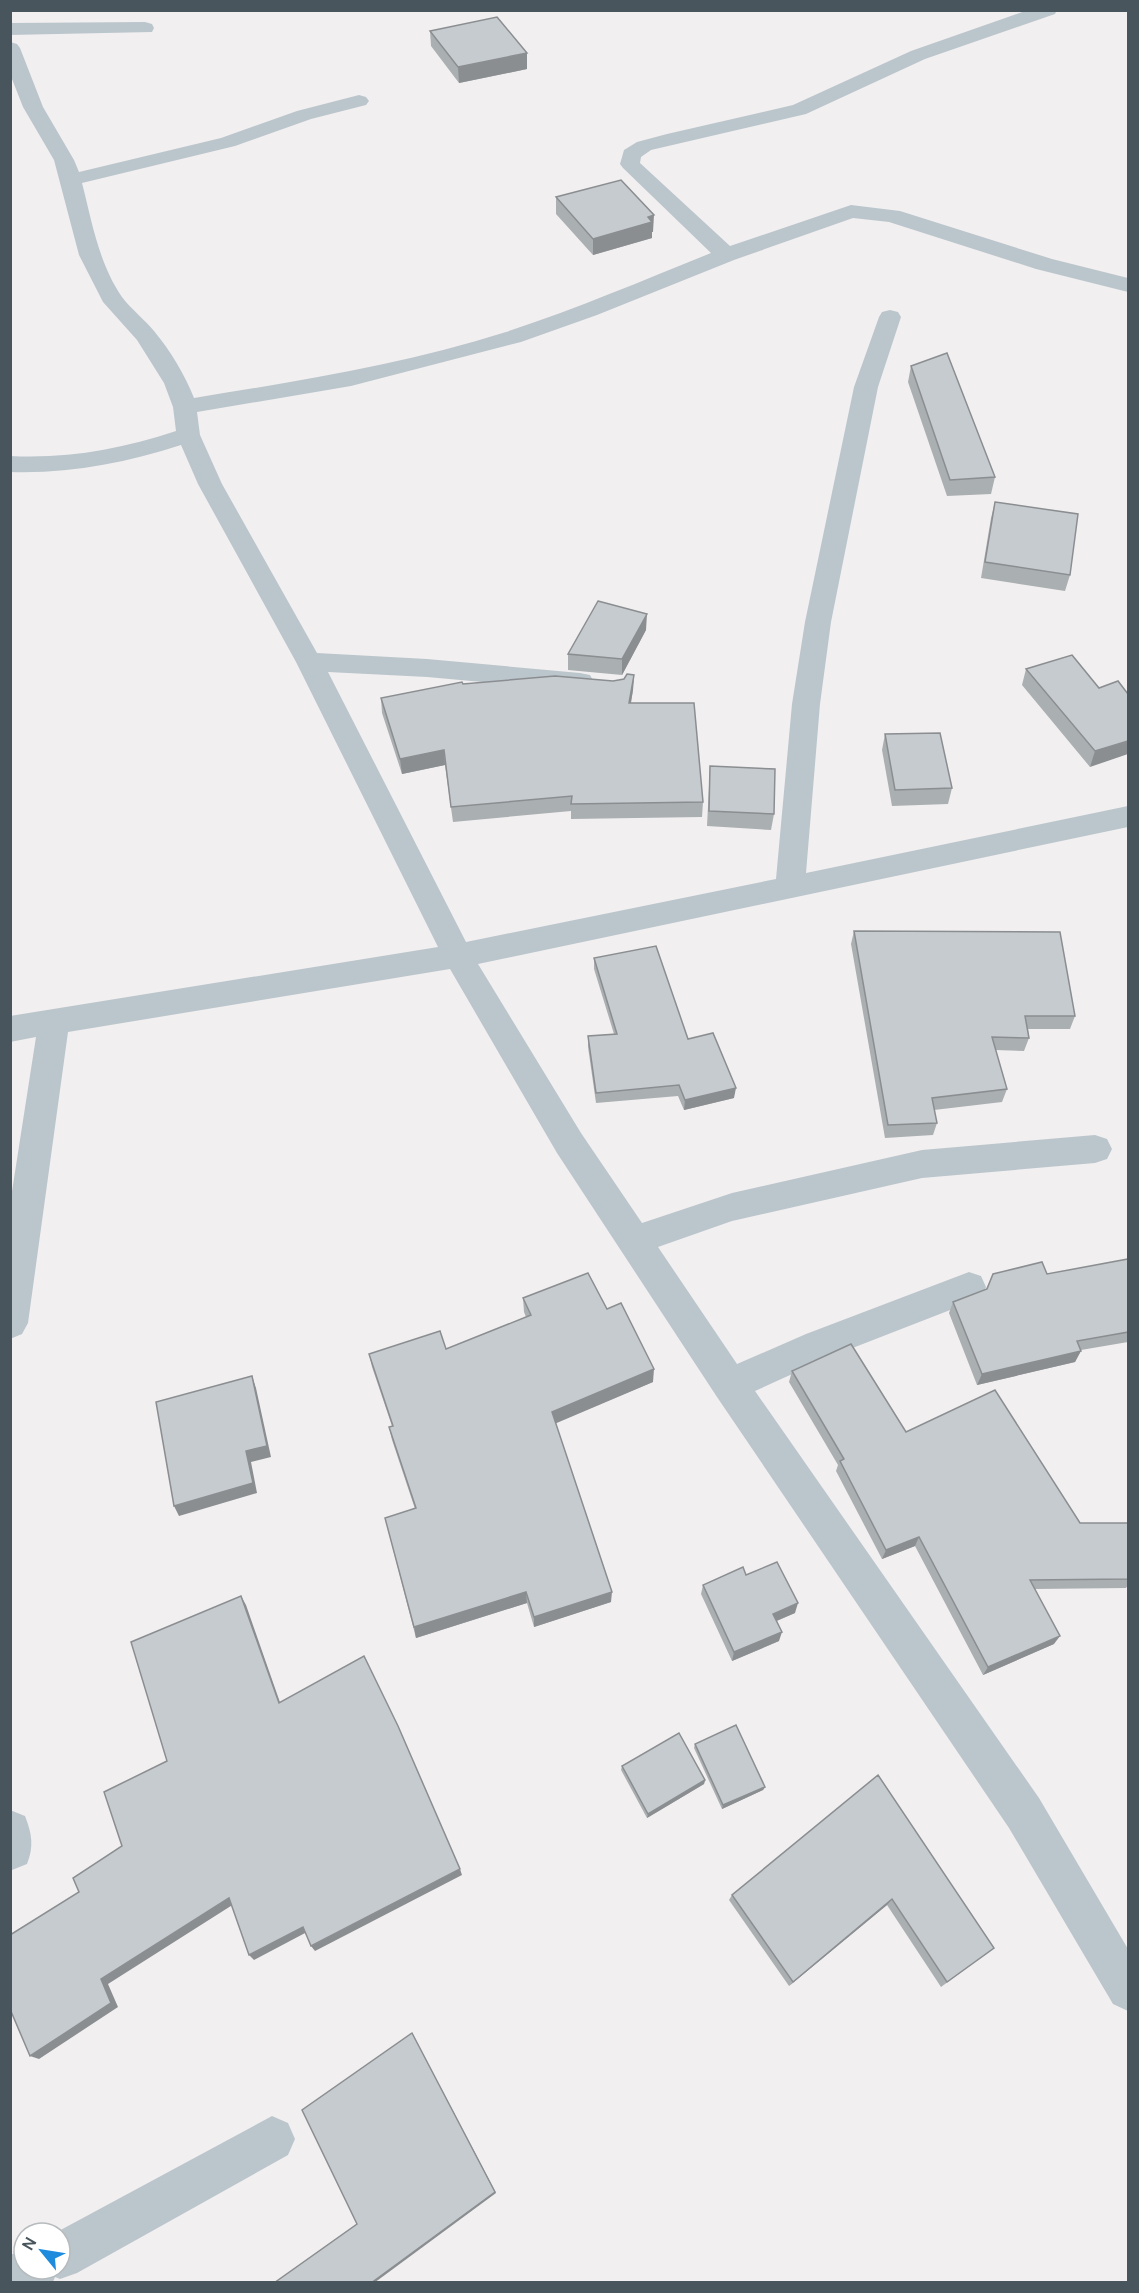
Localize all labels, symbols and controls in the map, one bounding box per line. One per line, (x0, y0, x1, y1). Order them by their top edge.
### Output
north arrow (12, 2221, 72, 2281)
text: N (17, 2233, 41, 2254)

